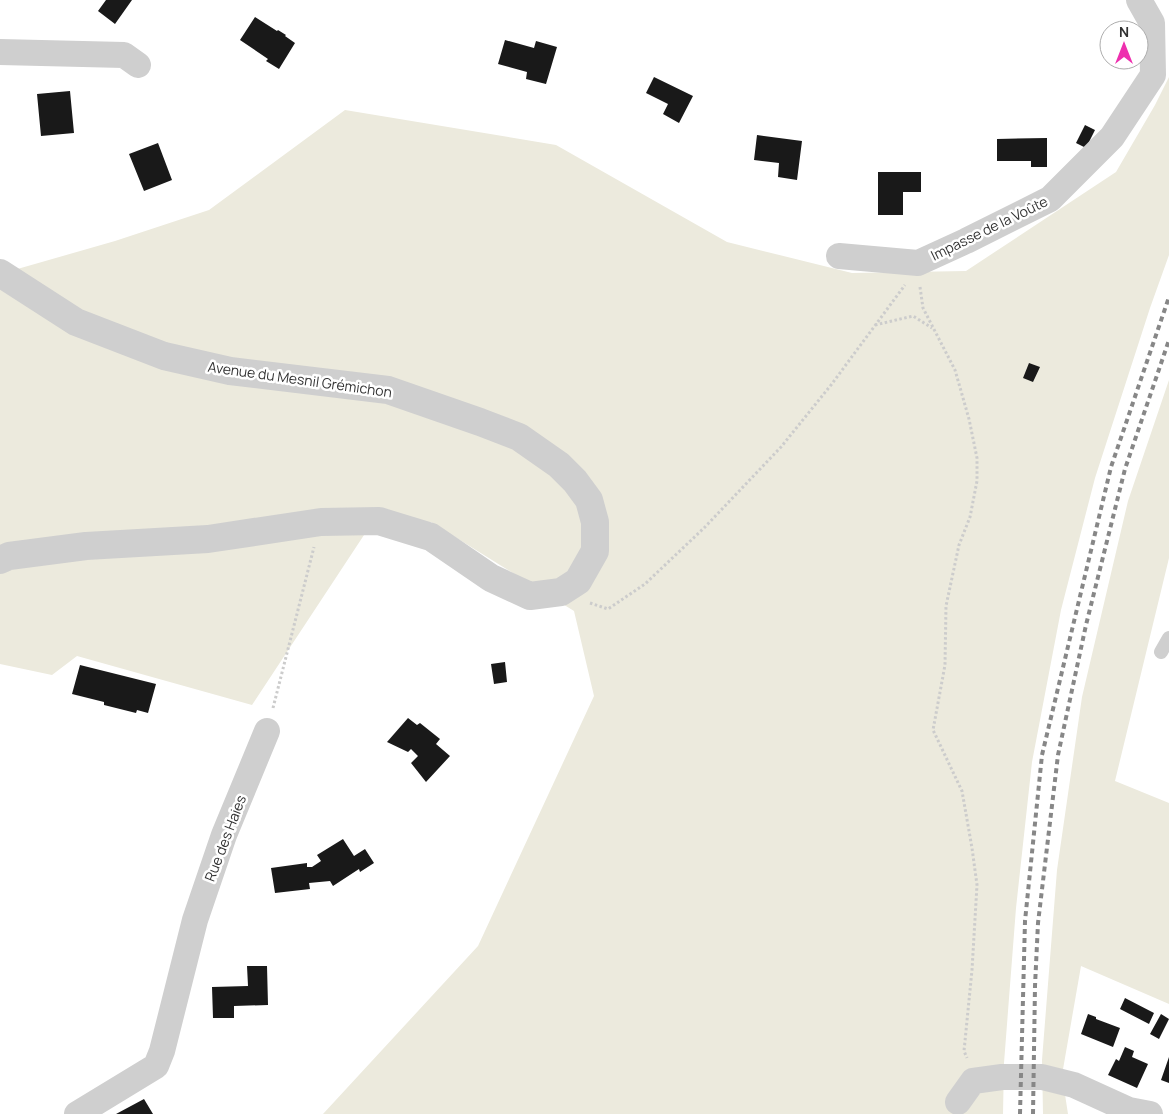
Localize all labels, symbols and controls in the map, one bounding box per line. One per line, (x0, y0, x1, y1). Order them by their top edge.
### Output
north arrow (1099, 20, 1149, 70)
text: N (1119, 22, 1129, 41)
street label: Impasse de la Voûte (927, 191, 1051, 265)
street label: Avenue du Mesnil Grémichon (207, 357, 393, 401)
street label: Rue des Haies (200, 792, 250, 884)

